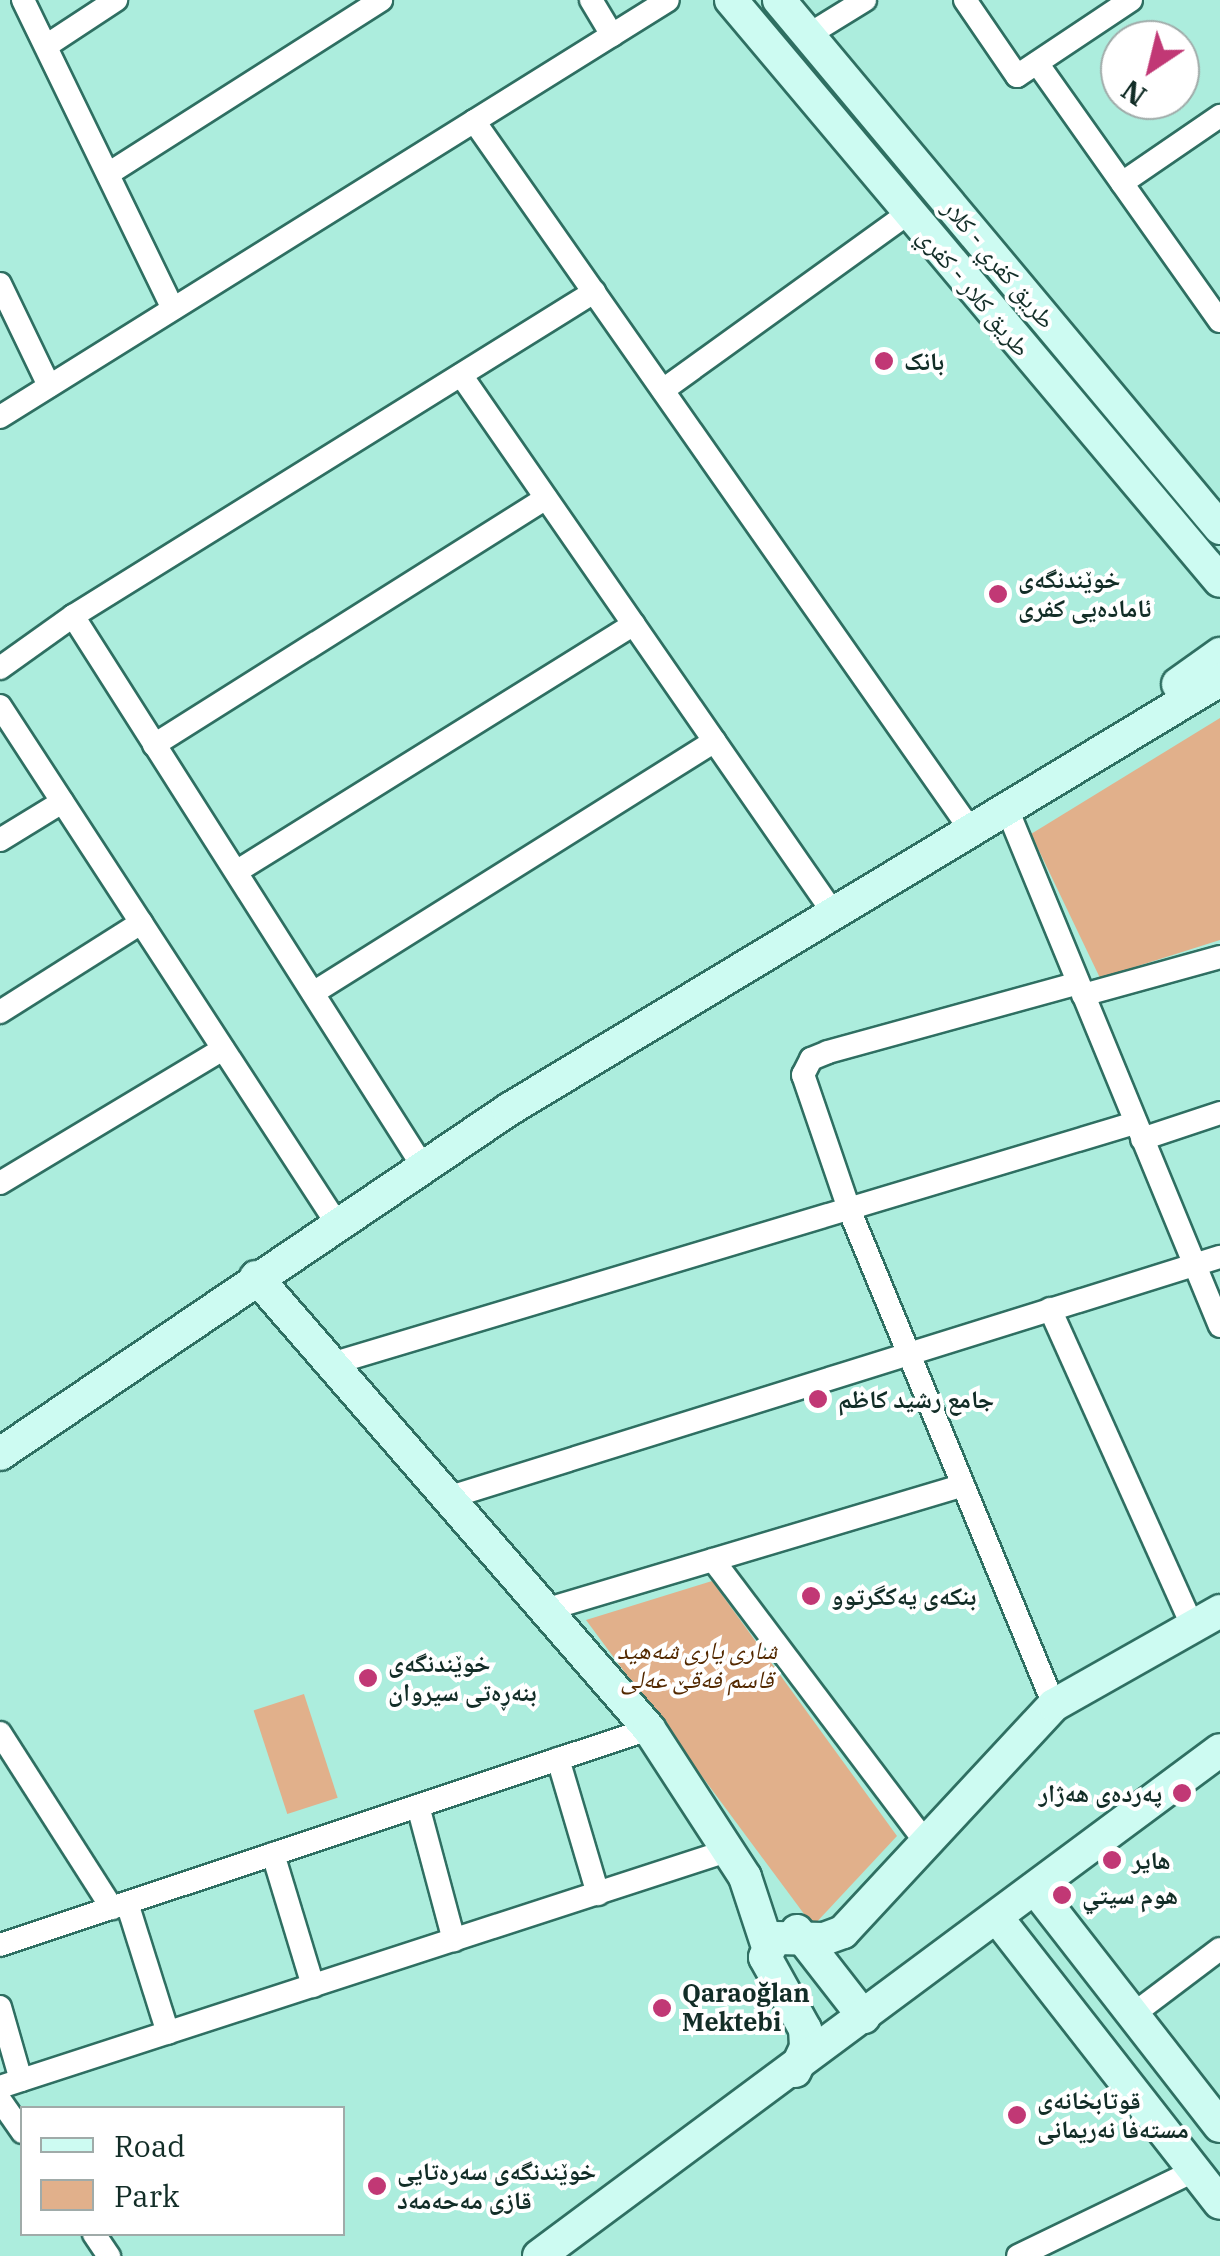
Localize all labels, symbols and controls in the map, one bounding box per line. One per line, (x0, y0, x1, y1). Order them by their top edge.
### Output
north arrow (1100, 20, 1200, 120)
text: N (1114, 72, 1153, 115)
street label: طريق كفري - كلار (936, 193, 1062, 335)
street label: طريق كلار - كفري (911, 221, 1037, 363)
place label: بانک (904, 346, 944, 376)
marker: بانک (873, 350, 895, 372)
place label: خوێندنگەی ئامادەیی کفری (1018, 565, 1151, 624)
marker: خوێندنگەی ئامادەیی کفری (987, 583, 1009, 605)
place label: جامع رشيد كاظم (838, 1384, 994, 1414)
marker: جامع رشيد كاظم (807, 1388, 829, 1410)
place label: بنکەی یەکگرتوو (831, 1581, 976, 1611)
marker: بنکەی یەکگرتوو (800, 1585, 822, 1607)
park label: شاری یاری شەهید قاسم فەقێ عەلی (617, 1636, 777, 1695)
place label: خوێندنگەی بنەڕەتی سیروان (388, 1649, 536, 1708)
marker: خوێندنگەی بنەڕەتی سیروان (357, 1667, 379, 1689)
place label: پەردەى ھەژار (1039, 1778, 1162, 1808)
marker: پەردەى ھەژار (1171, 1782, 1193, 1804)
place label: هاير (1132, 1845, 1171, 1875)
marker: هاير (1101, 1849, 1123, 1871)
place label: هوم سيتي (1082, 1880, 1178, 1910)
marker: هوم سيتي (1051, 1884, 1073, 1906)
place label: Qaraoğlan Mektebi (682, 1979, 810, 2038)
marker: Qaraoğlan Mektebi (651, 1997, 673, 2019)
place label: قوتابخانەی مستەفا نەریمانی (1037, 2086, 1189, 2145)
marker: قوتابخانەی مستەفا نەریمانی (1006, 2104, 1028, 2126)
legend (20, 2106, 345, 2236)
text: Road (114, 2126, 186, 2165)
place label: خوێندنگەی سەرەتایی قازی مەحەمەد (397, 2157, 596, 2216)
marker: خوێندنگەی سەرەتایی قازی مەحەمەد (366, 2175, 388, 2197)
text: Park (114, 2176, 180, 2215)

